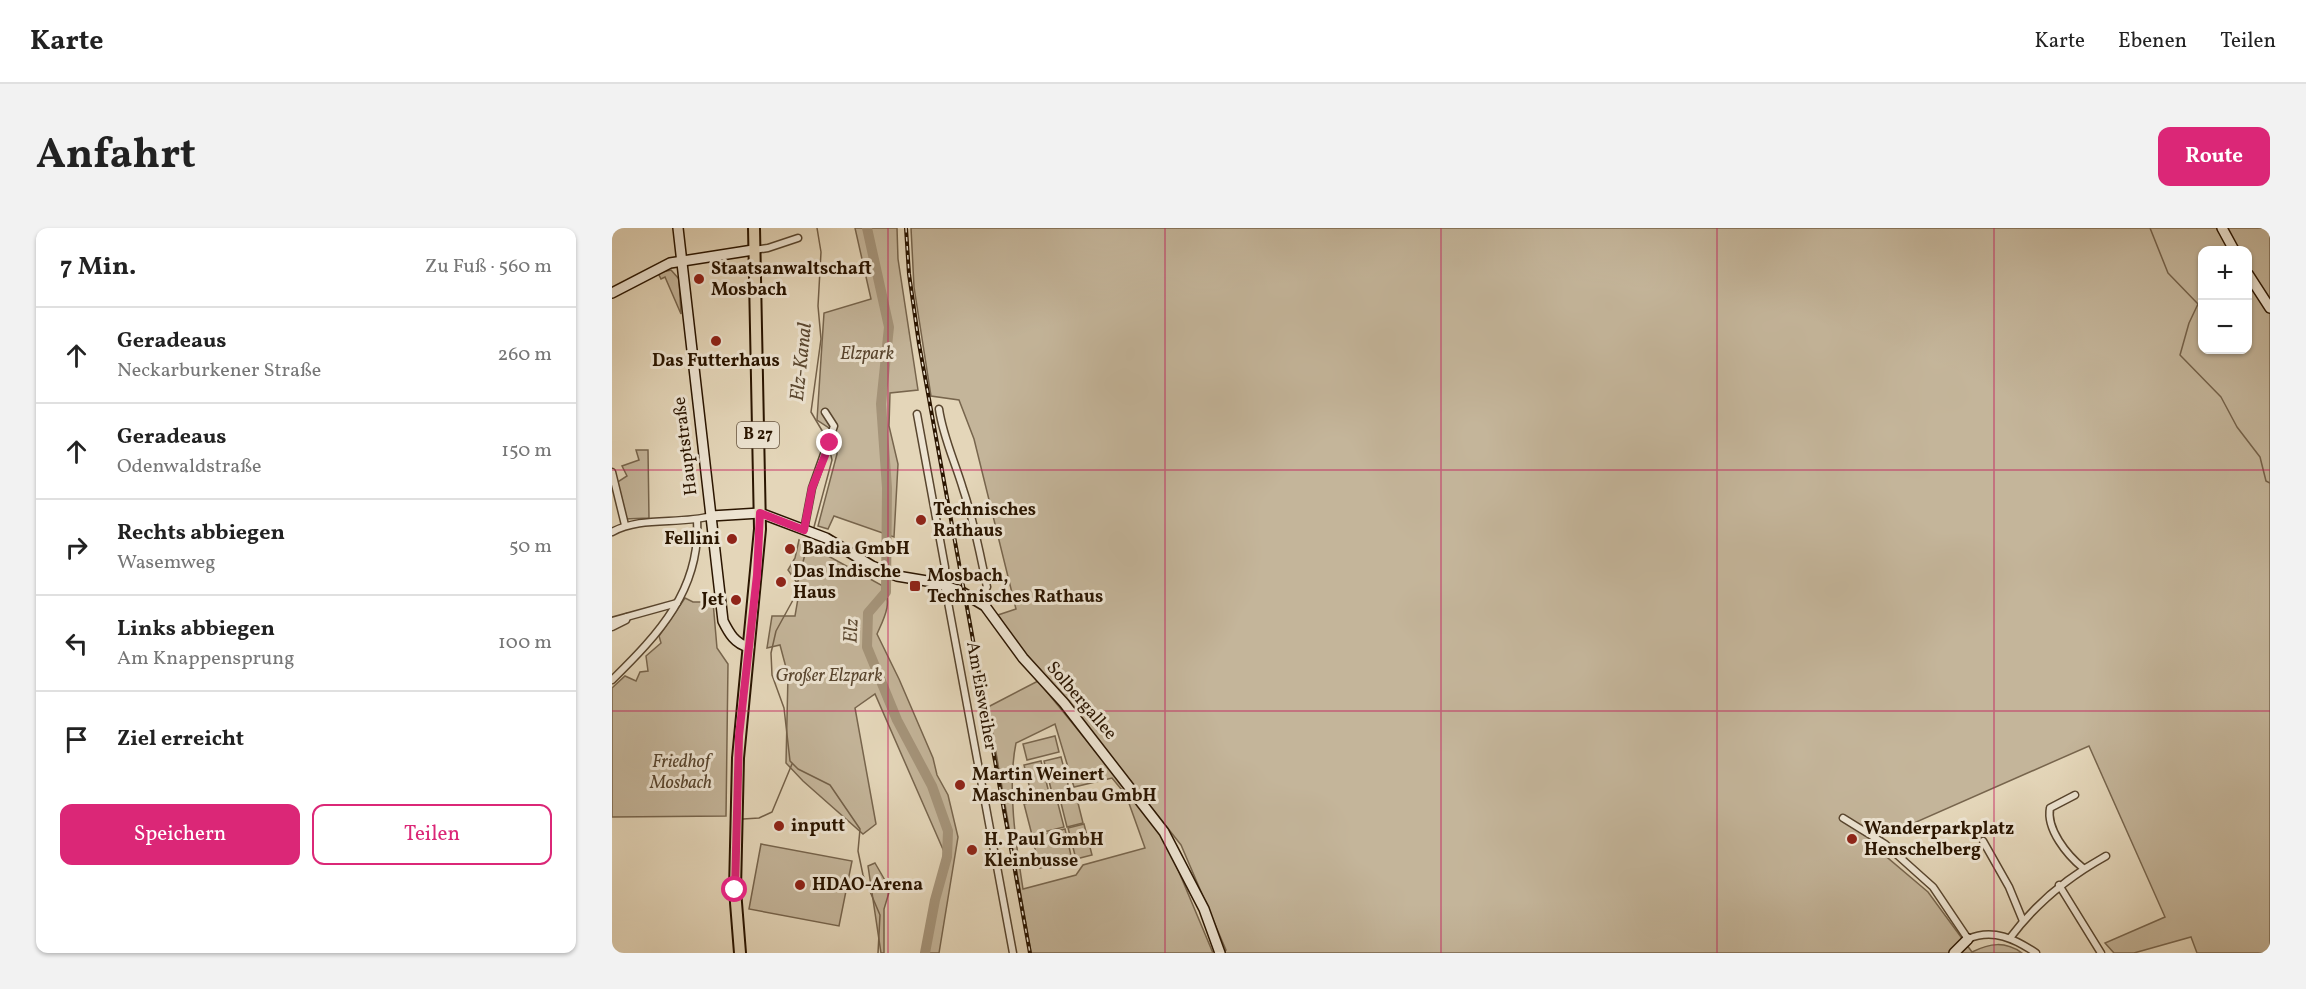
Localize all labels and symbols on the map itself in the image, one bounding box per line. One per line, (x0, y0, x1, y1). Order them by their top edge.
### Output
place label: Staatsanwaltschaft Mosbach (711, 257, 872, 303)
marker: Staatsanwaltschaft Mosbach (692, 272, 706, 286)
water label: Elz-Kanal (784, 321, 820, 403)
marker: Das Futterhaus (709, 334, 723, 348)
park label: Elzpark (840, 342, 894, 367)
place label: Das Futterhaus (652, 349, 780, 374)
street label: Hauptstraße (668, 395, 704, 497)
road number: B 27 (737, 422, 779, 448)
route end (816, 429, 842, 455)
place label: Technisches Rathaus (933, 498, 1036, 544)
marker: Technisches Rathaus (914, 513, 928, 527)
place label: Fellini (664, 527, 720, 552)
marker: Fellini (725, 532, 739, 546)
place label: Badia GmbH (802, 537, 910, 562)
marker: Badia GmbH (783, 542, 797, 556)
place label: Das Indische Haus (793, 560, 901, 606)
place label: Mosbach, Technisches Rathaus (927, 564, 1103, 610)
marker: Das Indische Haus (774, 575, 788, 589)
marker: Mosbach, Technisches Rathaus (908, 579, 922, 593)
place label: Jet (701, 588, 724, 613)
marker: Jet (729, 593, 743, 607)
water label: Elz (838, 618, 866, 644)
street label: Am Eisweiher (959, 640, 1003, 753)
street label: Solbergallee (1040, 656, 1122, 746)
park label: Großer Elzpark (775, 664, 883, 689)
park label: Friedhof Mosbach (649, 750, 714, 796)
place label: Martin Weinert Maschinenbau GmbH (972, 763, 1157, 809)
marker: Martin Weinert Maschinenbau GmbH (953, 778, 967, 792)
place label: inputt (791, 814, 845, 839)
place label: Wanderparkplatz Henschelberg (1864, 817, 2014, 863)
marker: inputt (772, 819, 786, 833)
place label: H. Paul GmbH Kleinbusse (984, 828, 1104, 874)
marker: Wanderparkplatz Henschelberg (1845, 832, 1859, 846)
marker: H. Paul GmbH Kleinbusse (965, 843, 979, 857)
place label: HDAO-Arena (812, 873, 923, 898)
route start (721, 876, 747, 902)
marker: HDAO-Arena (793, 878, 807, 892)

